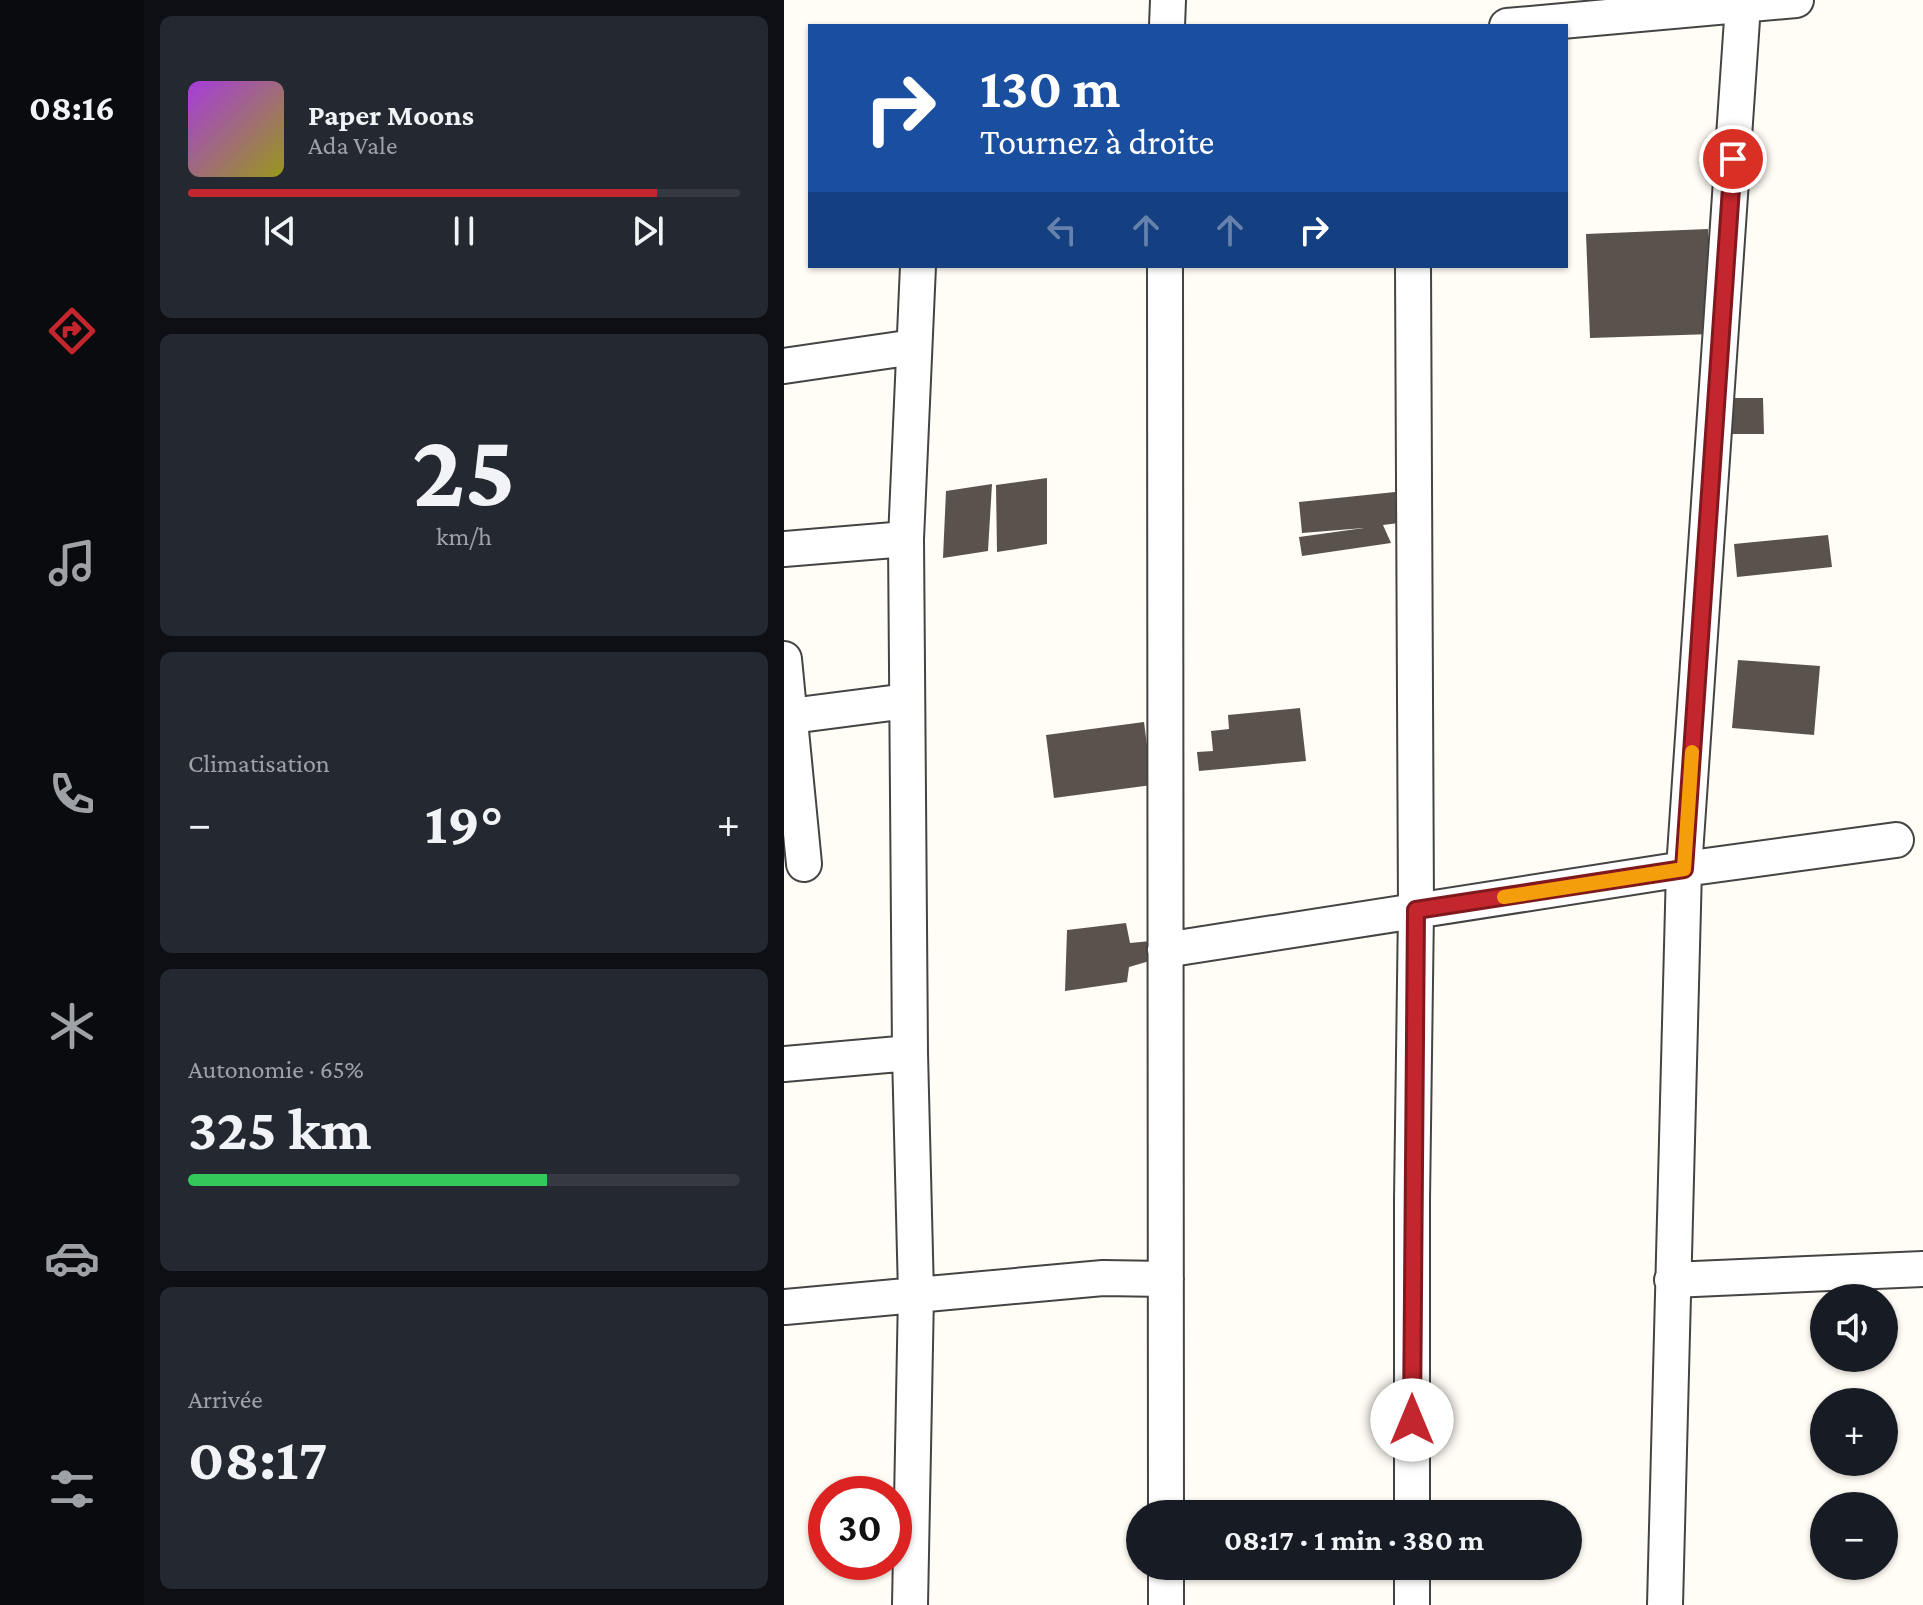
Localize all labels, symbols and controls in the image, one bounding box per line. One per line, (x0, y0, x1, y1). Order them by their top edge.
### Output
icon: right (848, 56, 952, 160)
text: 130 m (980, 57, 1121, 119)
text: 08:16 (29, 88, 115, 128)
text: Paper Moons (308, 98, 474, 131)
text: Tournez à droite (980, 122, 1214, 162)
pin (1699, 125, 1767, 193)
text: Ada Vale (308, 131, 397, 160)
icon: arrive (1711, 137, 1755, 181)
icon: left (1040, 208, 1084, 252)
icon: ahead (1124, 208, 1168, 252)
icon: ahead (1208, 208, 1252, 252)
icon: right (1292, 208, 1336, 252)
icon: previous (258, 209, 302, 253)
icon: pause (442, 209, 486, 253)
icon: next (626, 209, 670, 253)
icon: directions (44, 303, 100, 359)
text: 25 (412, 412, 516, 527)
text: km/h (436, 522, 492, 551)
icon: music (44, 535, 100, 591)
text: Climatisation (188, 749, 330, 778)
icon: phone (44, 766, 100, 822)
text: 19° (425, 789, 503, 856)
text: − (188, 799, 211, 847)
text: + (717, 799, 740, 847)
icon: climate (44, 998, 100, 1054)
text: Autonomie · 65% (188, 1055, 364, 1084)
text: 325 km (188, 1095, 372, 1162)
icon: car (44, 1230, 100, 1286)
map controls (1810, 1284, 1898, 1580)
button: sound (1810, 1284, 1898, 1372)
position arrow (1370, 1378, 1454, 1462)
text: Arrivée (188, 1385, 263, 1414)
button: + (1810, 1388, 1898, 1476)
text: 08:17 (188, 1425, 328, 1492)
icon: filters (44, 1461, 100, 1517)
speed limit sign: 30 (808, 1476, 912, 1580)
button: − (1810, 1492, 1898, 1580)
text: 08:17 · 1 min · 380 m (1224, 1523, 1484, 1556)

